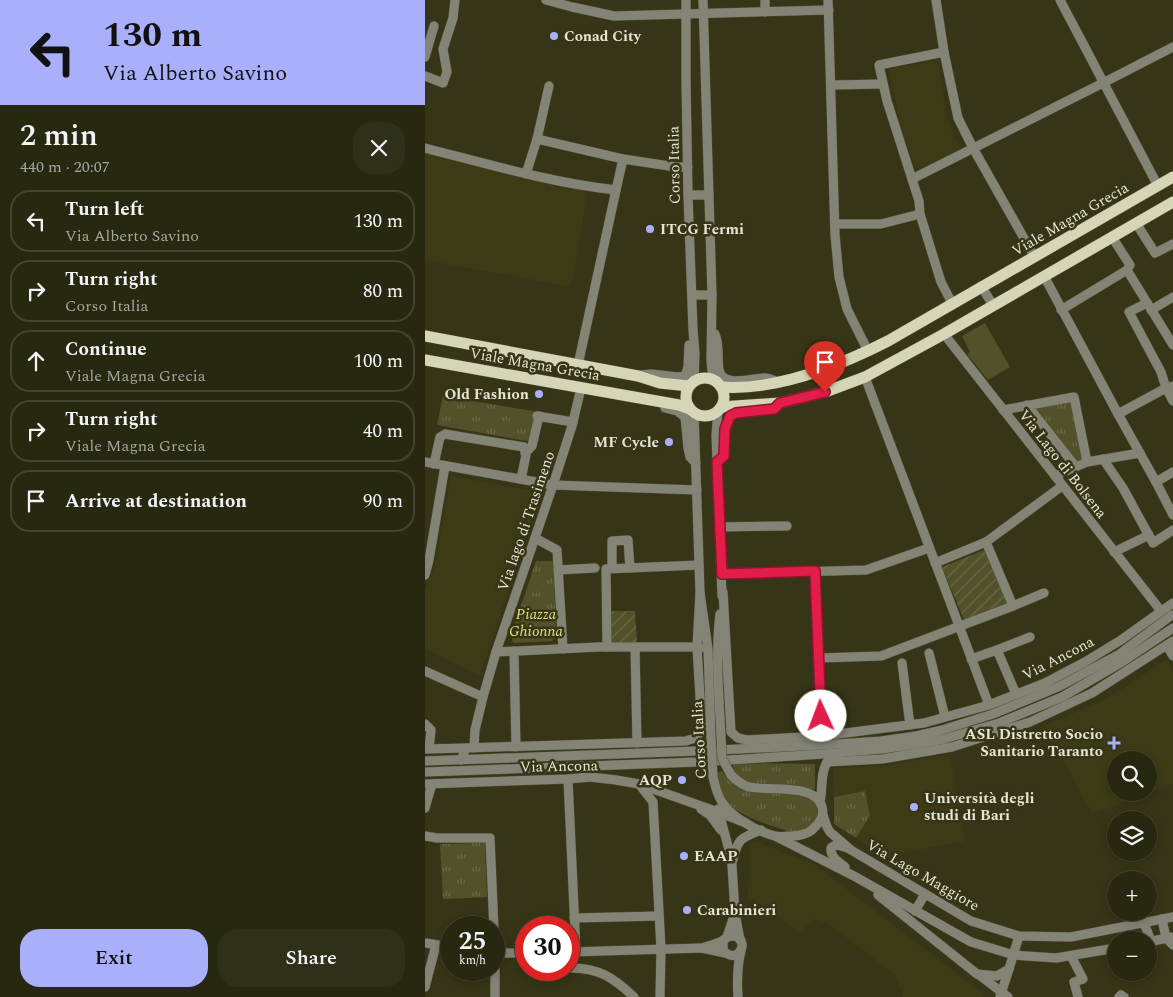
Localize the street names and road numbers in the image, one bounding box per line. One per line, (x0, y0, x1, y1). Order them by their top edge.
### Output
street label: Corso Italia (662, 125, 687, 204)
street label: Viale Magna Grecia (1007, 176, 1134, 262)
street label: Viale Magna Grecia (468, 342, 602, 387)
street label: Via Lago di Bolsena (1013, 405, 1113, 524)
street label: Via lago di Trasimeno (492, 448, 561, 594)
street label: Via Ancona (1018, 630, 1099, 686)
street label: Corso Italia (686, 700, 713, 780)
street label: Via Ancona (520, 754, 599, 779)
street label: Via Lago Maggiore (862, 834, 984, 917)

